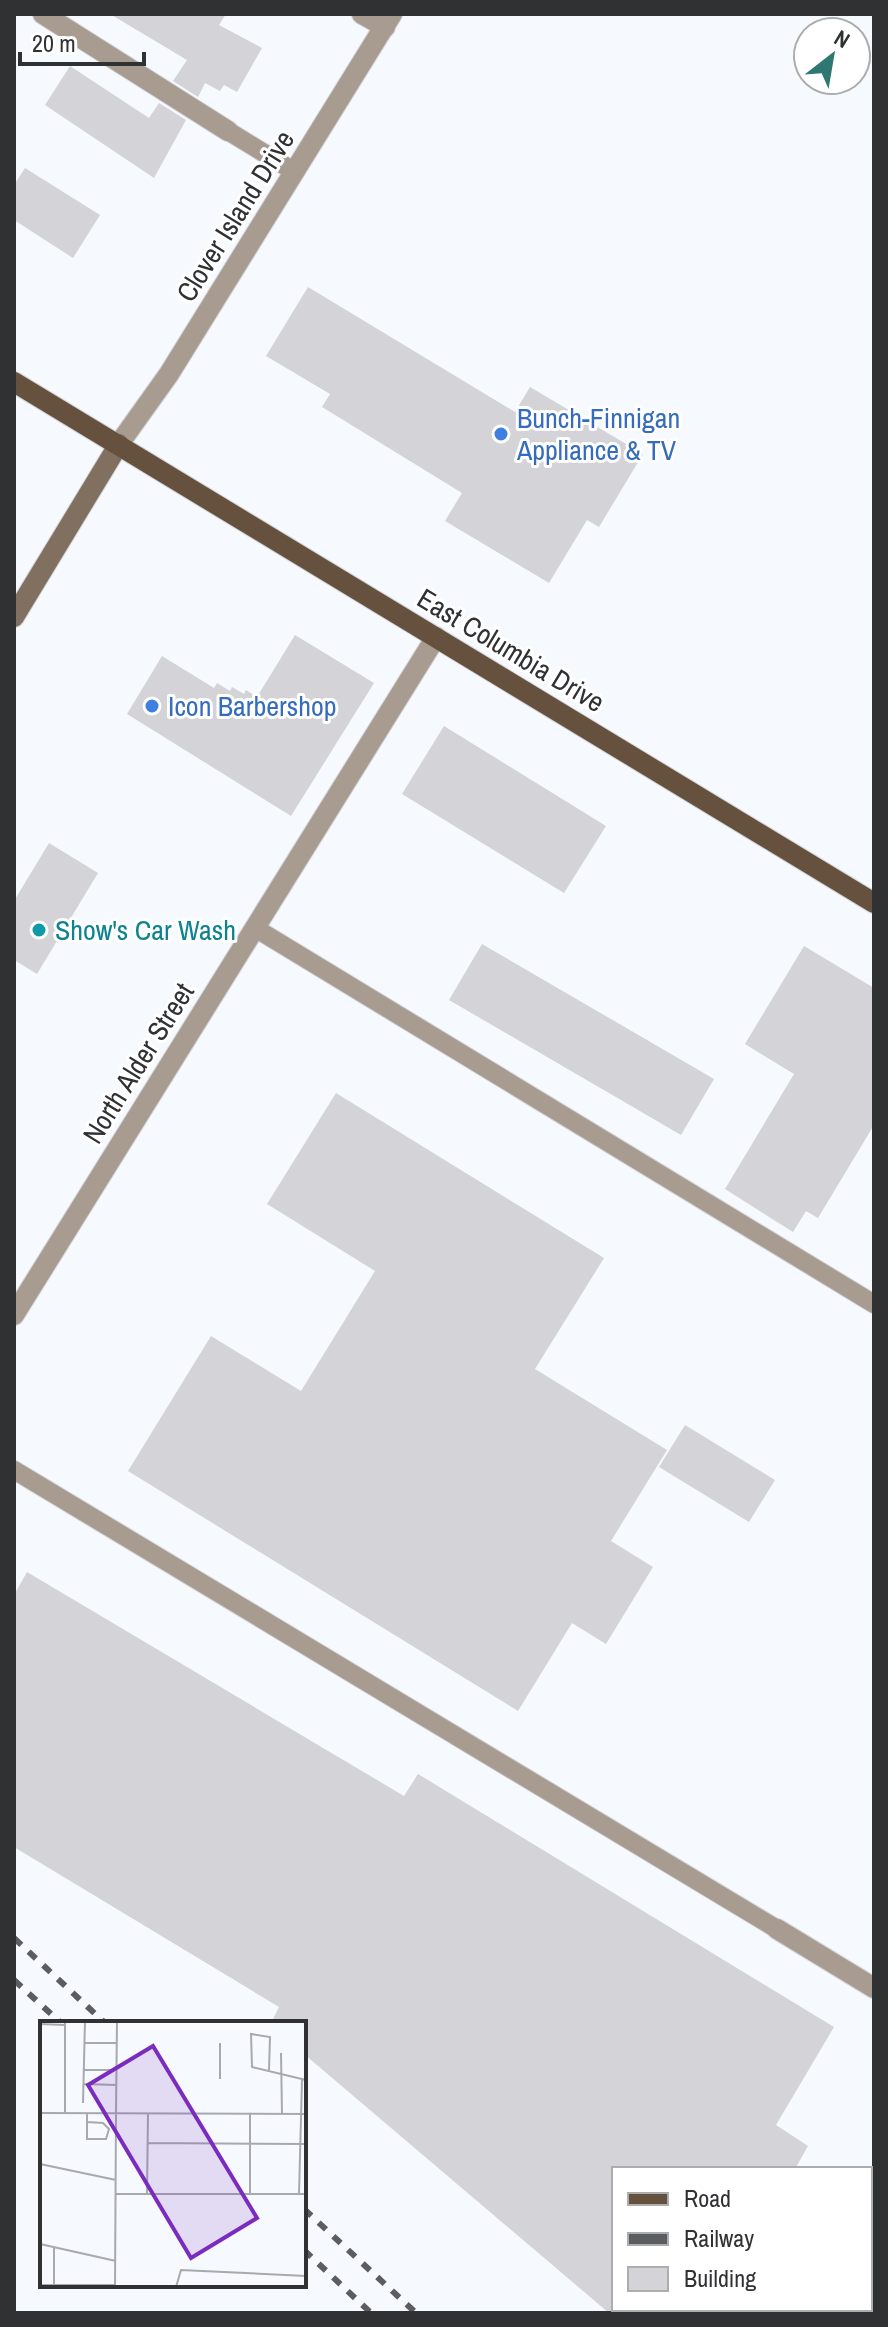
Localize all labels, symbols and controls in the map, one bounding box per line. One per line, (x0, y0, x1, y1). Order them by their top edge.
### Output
scale bar (20, 16, 144, 66)
north arrow (792, 16, 872, 96)
text: N (829, 23, 856, 55)
text: 20 m (32, 27, 76, 59)
street label: Clover Island Drive (167, 123, 303, 309)
place label: Bunch-Finnigan Appliance & TV (516, 399, 680, 469)
marker: Bunch-Finnigan Appliance & TV (492, 425, 510, 443)
street label: East Columbia Drive (410, 579, 612, 721)
place label: Icon Barbershop (168, 687, 336, 725)
marker: Icon Barbershop (143, 697, 161, 715)
place label: Show's Car Wash (55, 911, 236, 949)
marker: Show's Car Wash (30, 921, 48, 939)
street label: North Alder Street (74, 976, 202, 1150)
inset map (40, 2021, 306, 2287)
legend (612, 2167, 872, 2311)
text: Road (684, 2182, 731, 2214)
text: Railway (684, 2222, 754, 2254)
text: Building (684, 2262, 756, 2294)

